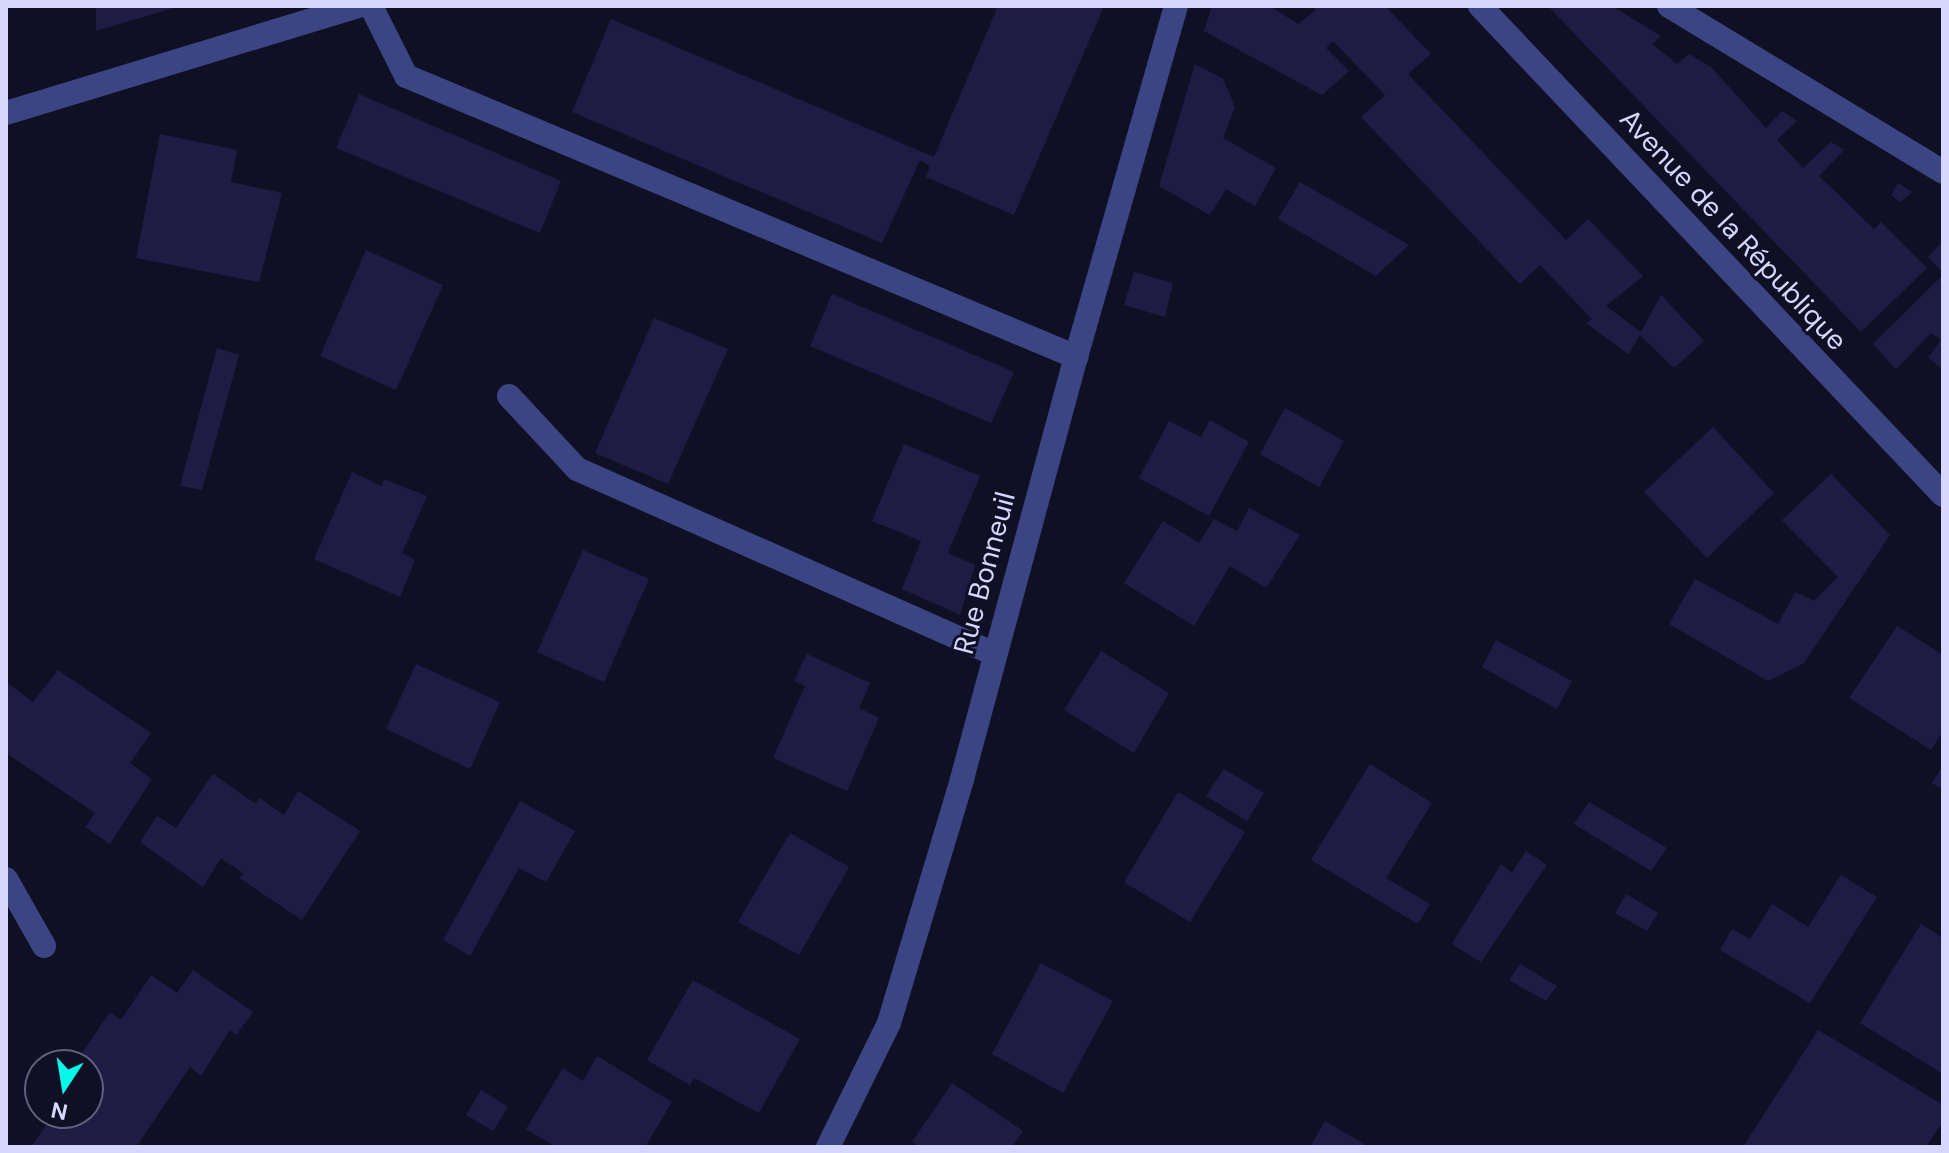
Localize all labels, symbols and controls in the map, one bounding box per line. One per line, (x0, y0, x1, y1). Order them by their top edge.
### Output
street label: Avenue de la République (1612, 102, 1854, 358)
street label: Rue Bonneuil (947, 488, 1023, 658)
north arrow (24, 1049, 104, 1129)
text: N (48, 1095, 70, 1127)

